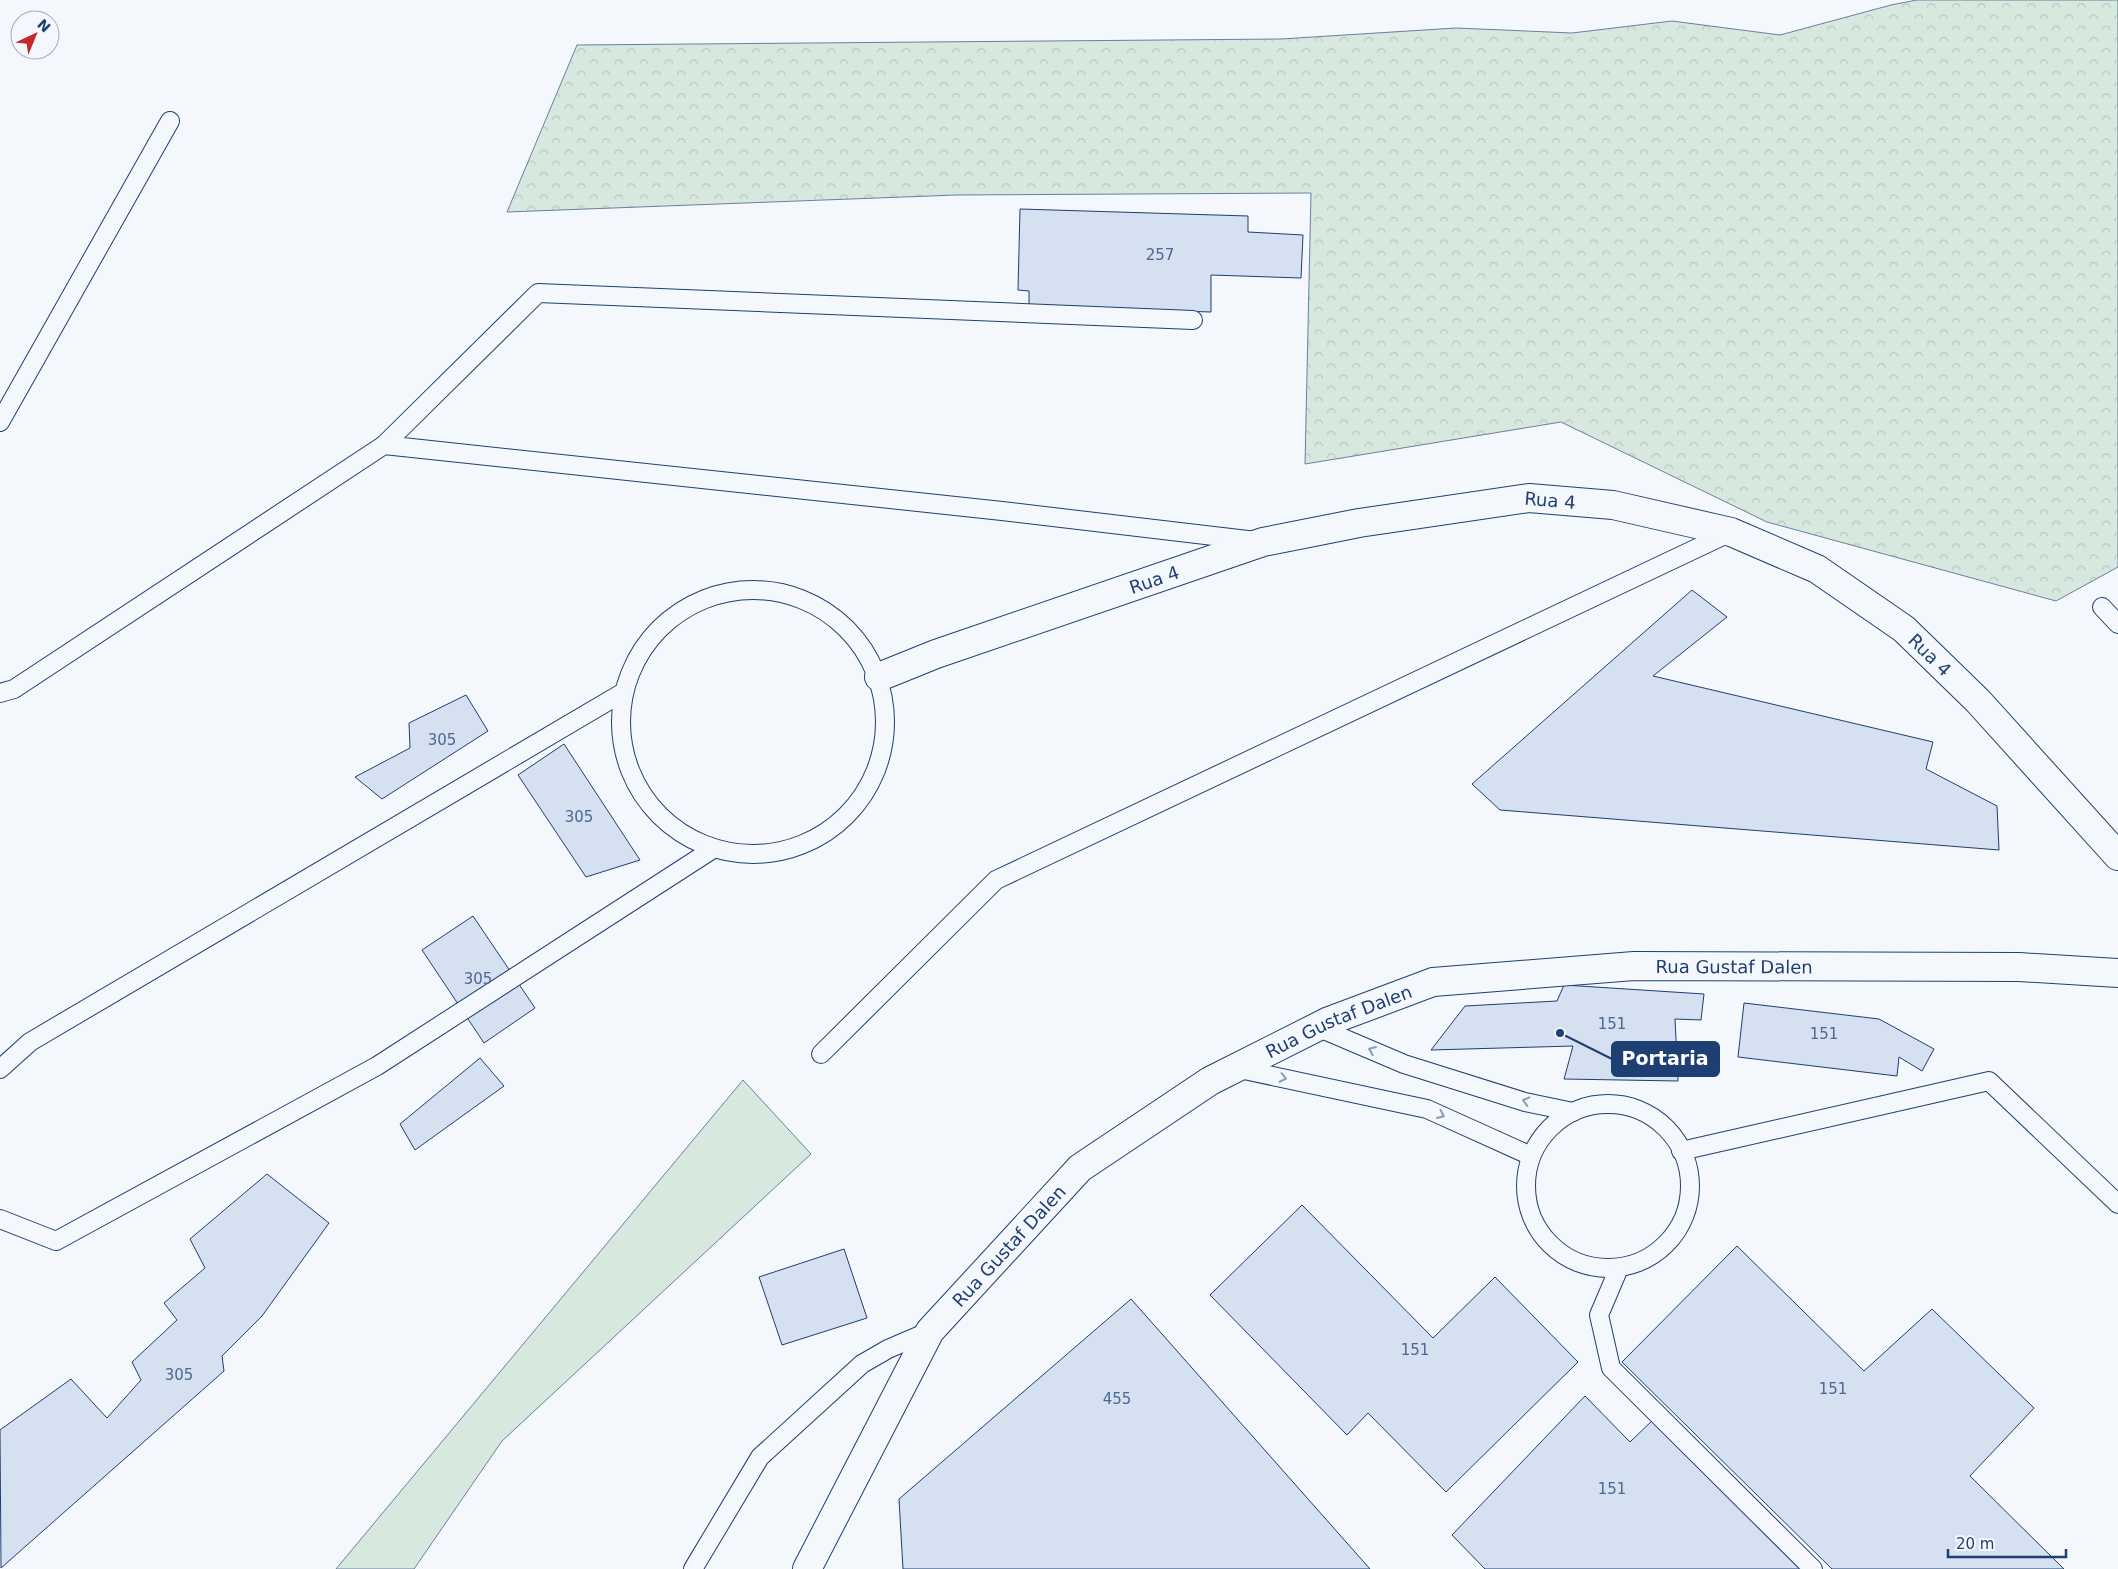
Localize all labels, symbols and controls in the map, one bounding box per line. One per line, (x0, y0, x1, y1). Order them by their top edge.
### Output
north arrow (10, 10, 60, 60)
text: N (34, 16, 54, 35)
house number: 257 (1146, 246, 1174, 264)
street label: Rua 4 (1524, 487, 1577, 512)
street label: Rua 4 (1126, 561, 1182, 598)
street label: Rua 4 (1904, 629, 1956, 680)
house number: 305 (428, 731, 456, 749)
house number: 305 (565, 808, 593, 826)
street label: Rua Gustaf Dalen (1656, 956, 1813, 977)
house number: 305 (464, 970, 492, 988)
street label: Rua Gustaf Dalen (1262, 980, 1415, 1062)
house number: 151 (1598, 1015, 1626, 1033)
house number: 151 (1810, 1025, 1838, 1043)
callout: Portaria (1612, 1042, 1719, 1076)
one-way arrow (1368, 1046, 1376, 1056)
text: Portaria (1622, 1047, 1708, 1069)
one-way arrow (1279, 1072, 1287, 1083)
one-way arrow (1521, 1096, 1530, 1107)
one-way arrow (1436, 1109, 1445, 1120)
street label: Rua Gustaf Dalen (948, 1181, 1070, 1311)
house number: 151 (1401, 1341, 1429, 1359)
house number: 305 (165, 1366, 193, 1384)
house number: 151 (1819, 1380, 1847, 1398)
house number: 455 (1103, 1390, 1131, 1408)
house number: 151 (1598, 1480, 1626, 1498)
scale bar (1948, 1526, 2066, 1558)
text: 20 m (1956, 1535, 1994, 1553)

